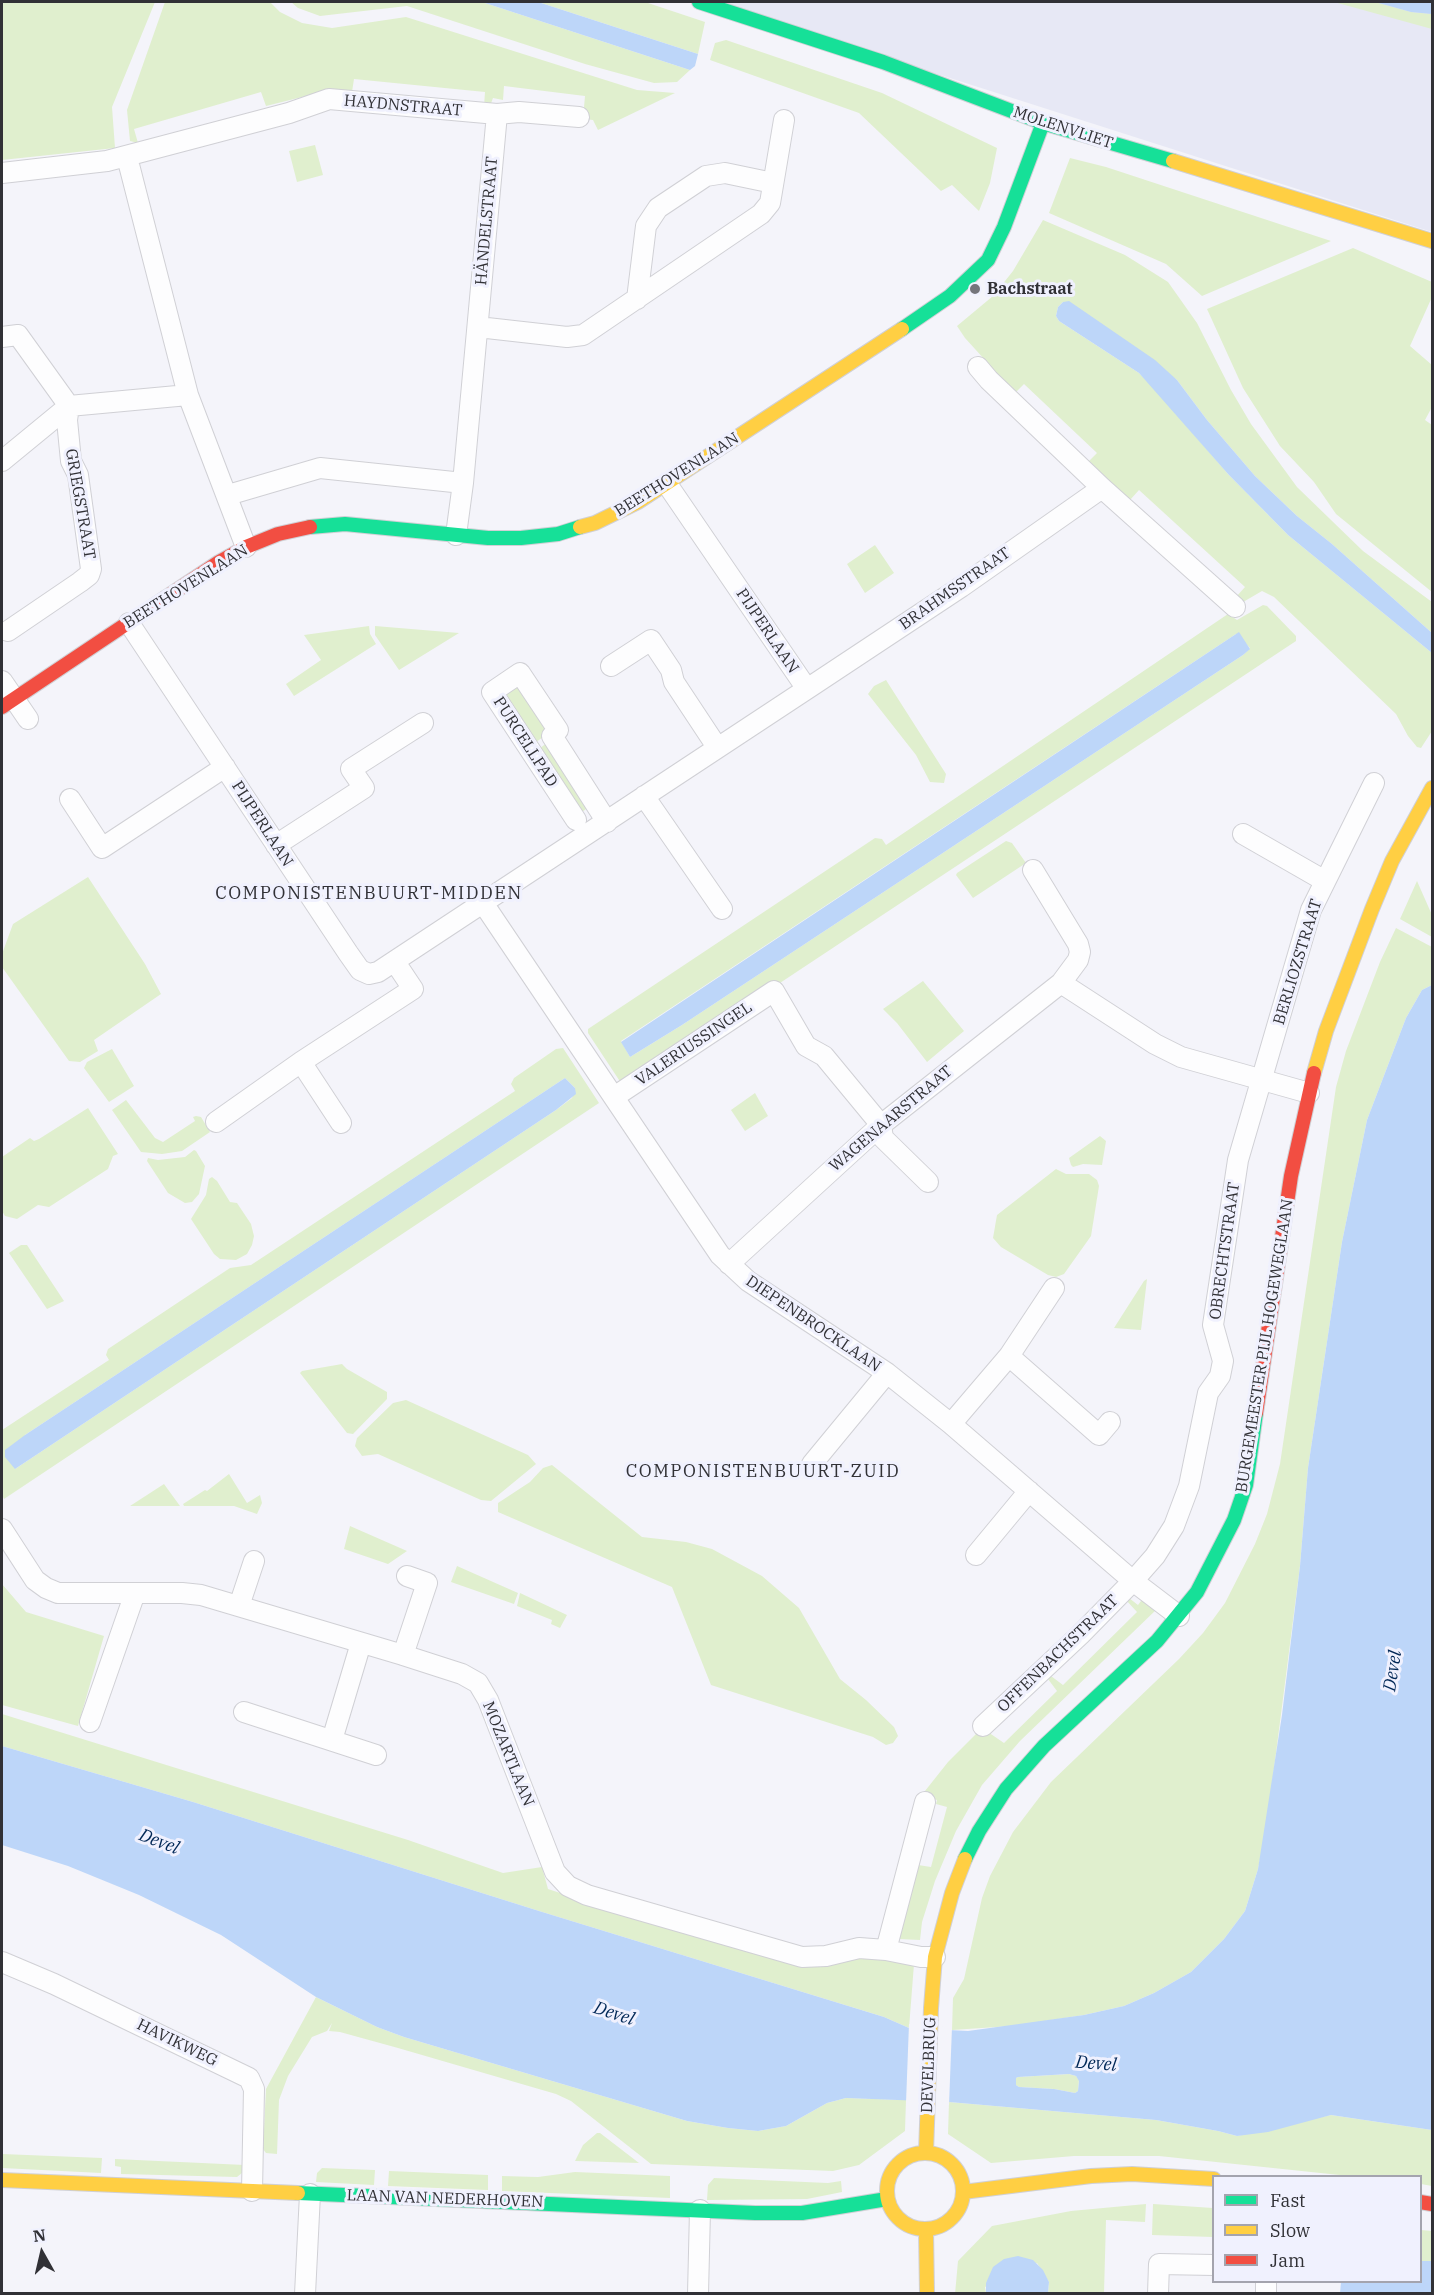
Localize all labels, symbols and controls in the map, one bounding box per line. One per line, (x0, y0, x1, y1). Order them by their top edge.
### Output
street label: HAYDNSTRAAT (343, 91, 463, 121)
street label: MOLENVLIET (1011, 103, 1115, 153)
street label: HÄNDELSTRAAT (472, 156, 502, 286)
place label: Bachstraat (987, 279, 1072, 299)
marker: Bachstraat (968, 282, 982, 296)
street label: BEETHOVENLAAN (611, 429, 743, 521)
street label: GRIEGSTRAAT (61, 447, 99, 561)
street label: BEETHOVENLAAN (120, 541, 252, 633)
street label: BRAHMSSTRAAT (896, 544, 1014, 634)
street label: PIJPERLAAN (732, 585, 802, 677)
street label: PURCELLPAD (489, 693, 561, 791)
street label: PIJPERLAAN (227, 778, 297, 870)
district label: COMPONISTENBUURT-MIDDEN (215, 883, 523, 905)
street label: BERLIOZSTRAAT (1270, 897, 1326, 1027)
street label: VALERIUSSINGEL (632, 998, 756, 1090)
street label: WAGENAARSTRAAT (826, 1062, 956, 1176)
street label: OBRECHTSTRAAT (1206, 1181, 1244, 1321)
street label: BURGEMEESTER PIJL HOGEWEGLAAN (1232, 1198, 1298, 1494)
street label: DIEPENBROCKLAAN (742, 1272, 884, 1376)
district label: COMPONISTENBUURT-ZUID (626, 1461, 900, 1483)
street label: OFFENBACHSTRAAT (994, 1591, 1122, 1717)
water label: Devel (1379, 1649, 1407, 1693)
street label: MOZARTLAAN (478, 1699, 538, 1809)
water label: Devel (136, 1825, 182, 1859)
water label: Devel (591, 1997, 637, 2031)
street label: HAVIKWEG (133, 2015, 221, 2071)
street label: DEVELBRUG (918, 2017, 940, 2113)
water label: Devel (1075, 2051, 1117, 2077)
legend (1212, 2175, 1422, 2283)
street label: LAAN VAN NEDERHOVEN (346, 2186, 544, 2212)
text: Fast (1270, 2189, 1305, 2212)
text: Slow (1270, 2219, 1310, 2242)
north arrow (12, 2223, 72, 2283)
text: N (32, 2224, 47, 2246)
text: Jam (1270, 2249, 1305, 2272)

